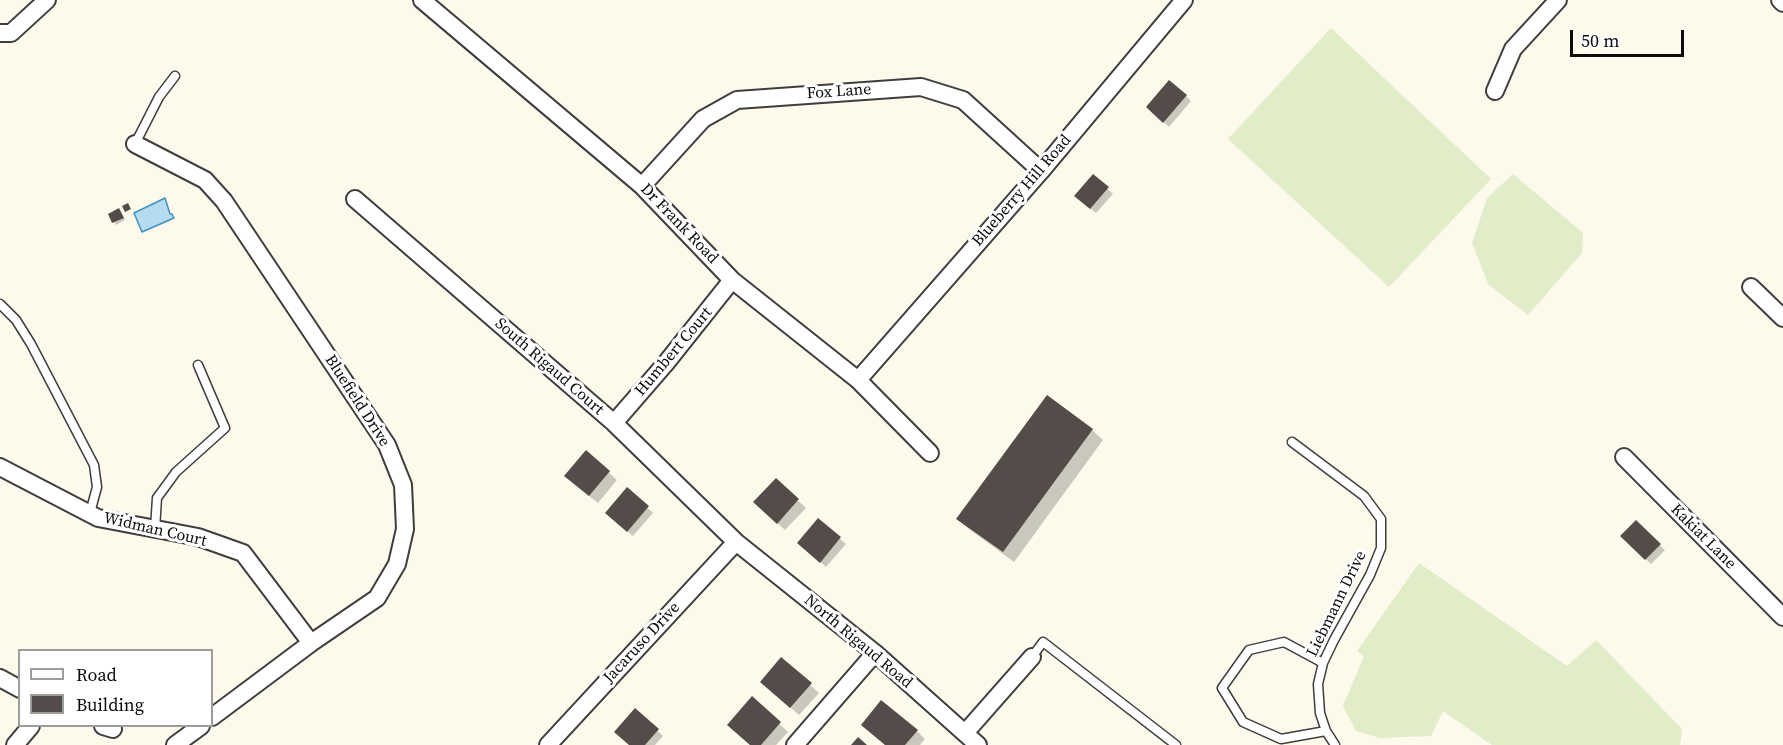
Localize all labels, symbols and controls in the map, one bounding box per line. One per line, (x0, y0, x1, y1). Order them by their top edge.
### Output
scale bar (1573, 18, 1687, 56)
text: 50 m (1581, 28, 1619, 53)
street label: Fox Lane (806, 80, 872, 104)
street label: Blueberry Hill Road (968, 131, 1076, 251)
street label: Dr Frank Road (636, 180, 722, 268)
street label: Humbert Court (631, 304, 717, 400)
street label: South Rigaud Court (491, 314, 607, 420)
street label: Bluefield Drive (320, 352, 394, 450)
street label: Kakiat Lane (1666, 500, 1740, 574)
street label: Widman Court (102, 509, 208, 551)
street label: Liebmann Drive (1303, 548, 1371, 660)
street label: North Rigaud Road (800, 591, 916, 693)
street label: Jacaruso Drive (600, 599, 684, 687)
legend (18, 649, 213, 727)
text: Road (76, 662, 117, 687)
text: Building (76, 692, 144, 717)

